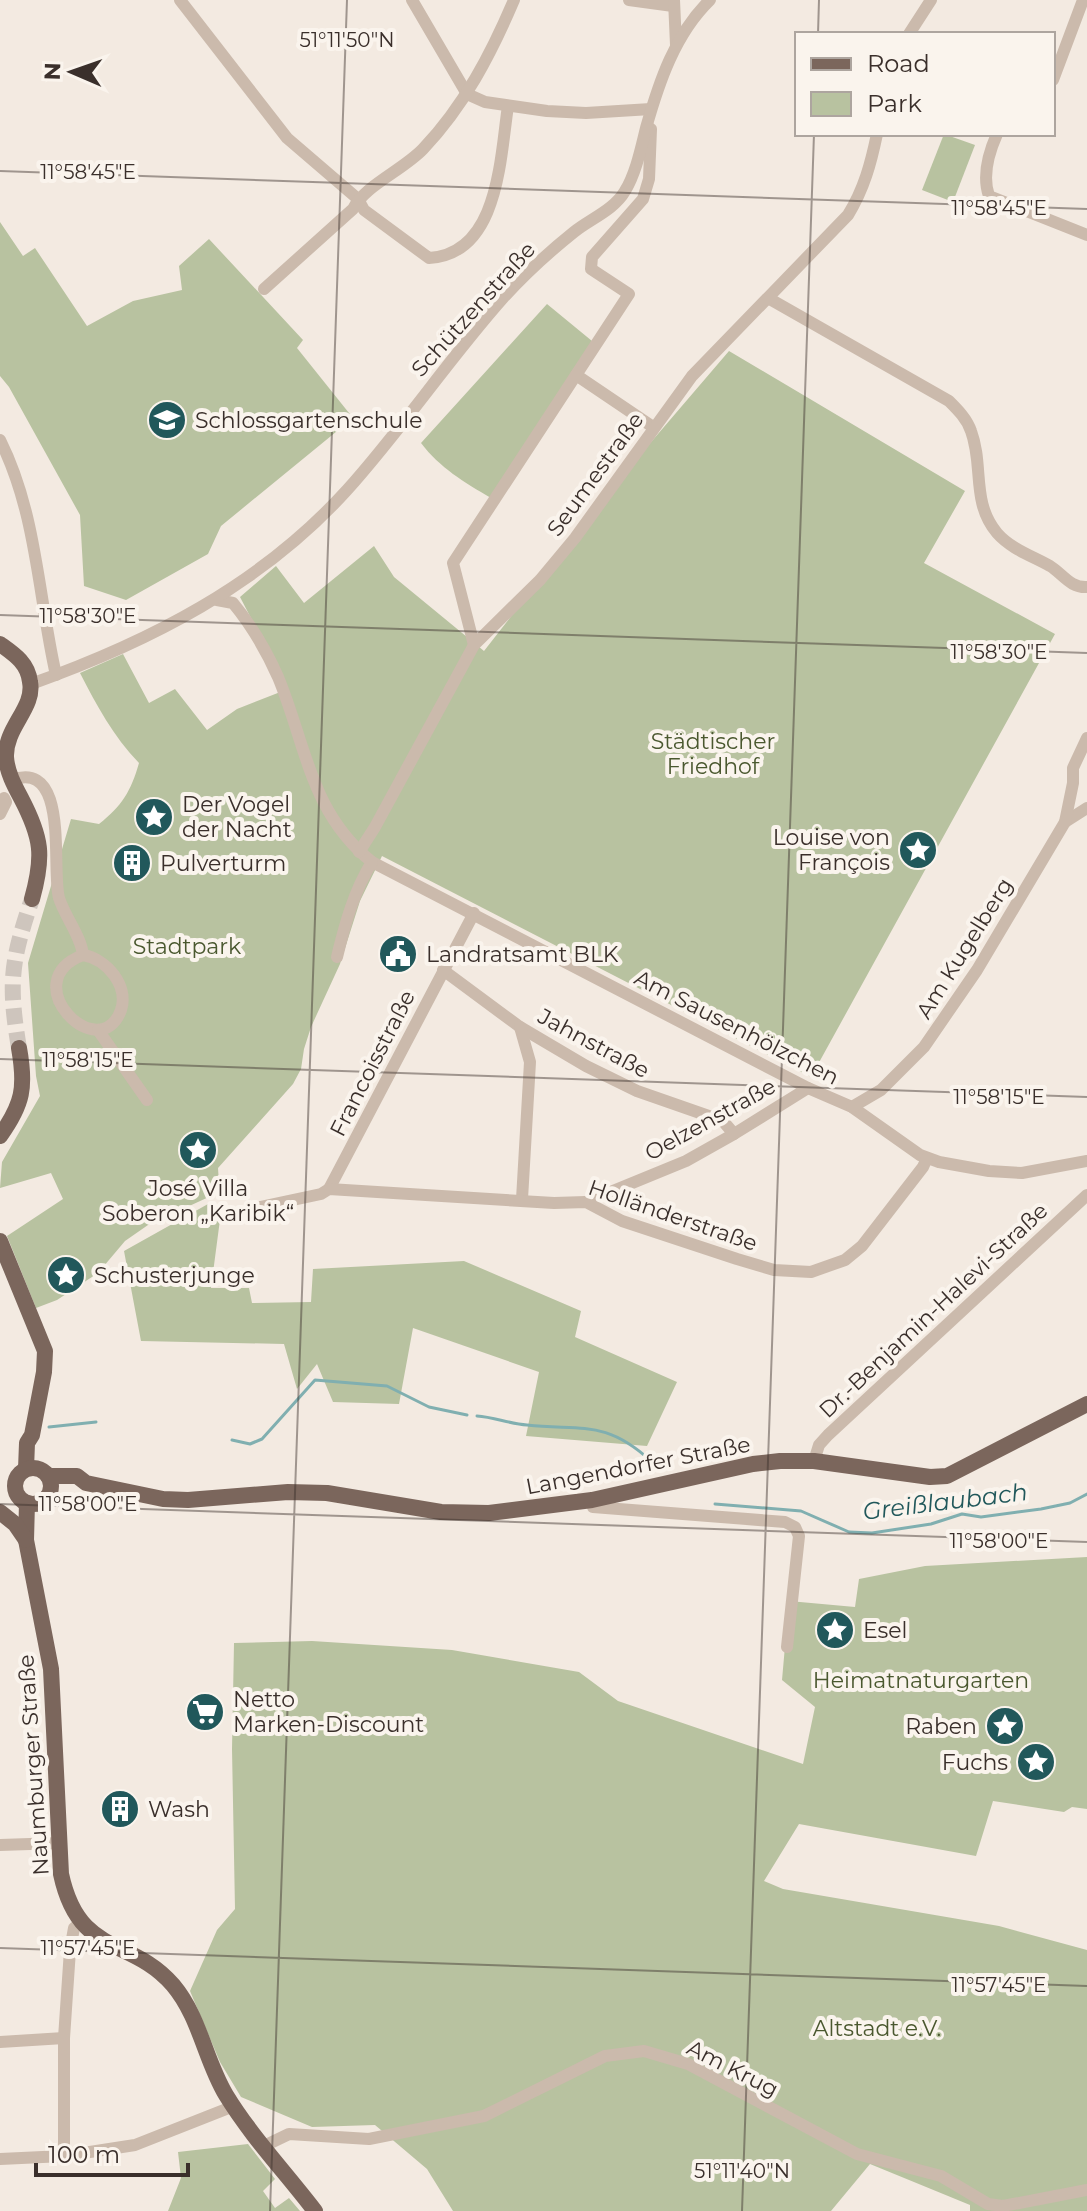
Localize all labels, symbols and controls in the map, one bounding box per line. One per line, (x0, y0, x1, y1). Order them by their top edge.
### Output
text: 51°11'50"N (300, 28, 394, 52)
north arrow (32, 32, 112, 112)
legend (795, 32, 1055, 136)
text: Road (867, 49, 930, 78)
text: N (39, 62, 66, 81)
text: Park (867, 89, 922, 118)
text: 11°58'45"E (40, 160, 136, 184)
text: 11°58'45"E (951, 196, 1047, 220)
street label: Schützenstraße (406, 236, 541, 382)
school or university icon: Schlossgartenschule (146, 399, 188, 441)
place label: Schlossgartenschule (195, 407, 423, 434)
street label: Seumestraße (541, 407, 649, 542)
text: 11°58'30"E (39, 604, 137, 628)
text: 11°58'30"E (950, 640, 1048, 664)
park label: Städtischer Friedhof (651, 728, 775, 780)
place label: Der Vogel der Nacht (182, 791, 292, 843)
place icon: Der Vogel der Nacht (133, 796, 175, 838)
place label: Louise von François (773, 824, 890, 876)
place icon: Louise von François (897, 829, 939, 871)
building icon: Pulverturm (111, 842, 153, 884)
place label: Pulverturm (160, 850, 286, 877)
street label: Am Kugelberg (910, 873, 1019, 1024)
park label: Stadtpark (133, 933, 242, 960)
public building icon: Landratsamt BLK (377, 933, 419, 975)
place label: Landratsamt BLK (426, 941, 619, 968)
street label: Am Sausenhölzchen (630, 964, 844, 1091)
street label: Francoisstraße (324, 986, 421, 1141)
street label: Jahnstraße (533, 1002, 654, 1084)
text: 11°58'15"E (42, 1048, 134, 1072)
street label: Oelzenstraße (640, 1072, 780, 1166)
text: 11°58'15"E (953, 1085, 1045, 1109)
place icon: José Villa Soberon „Karibik“ (177, 1129, 219, 1171)
street label: Holländerstraße (585, 1174, 761, 1257)
place label: José Villa Soberon „Karibik“ (102, 1175, 294, 1227)
street label: Dr.-Benjamin-Halevi-Straße (813, 1197, 1053, 1424)
place icon: Schusterjunge (45, 1254, 87, 1296)
place label: Schusterjunge (94, 1262, 255, 1289)
street label: Langendorfer Straße (524, 1430, 753, 1501)
water label: Greißlaubach (861, 1477, 1029, 1526)
text: 11°58'00"E (39, 1492, 137, 1516)
text: 11°58'00"E (950, 1529, 1048, 1553)
place icon: Esel (814, 1609, 856, 1651)
place label: Esel (863, 1617, 908, 1644)
street label: Naumburger Straße (12, 1654, 55, 1876)
park label: Heimatnaturgarten (813, 1667, 1029, 1694)
place label: Netto Marken-Discount (233, 1686, 424, 1738)
supermarket icon: Netto Marken-Discount (184, 1691, 226, 1733)
place icon: Raben (984, 1705, 1026, 1747)
place label: Raben (905, 1713, 977, 1740)
place icon: Fuchs (1015, 1741, 1057, 1783)
place label: Fuchs (942, 1749, 1008, 1776)
building icon: Wash (99, 1788, 141, 1830)
place label: Wash (148, 1796, 210, 1823)
text: 11°57'45"E (41, 1936, 135, 1960)
text: 11°57'45"E (952, 1973, 1046, 1997)
park label: Altstadt e.V. (813, 2015, 941, 2042)
street label: Am Krug (683, 2034, 783, 2103)
scale bar (36, 2127, 188, 2177)
text: 100 m (48, 2140, 120, 2169)
text: 51°11'40"N (694, 2159, 790, 2183)

